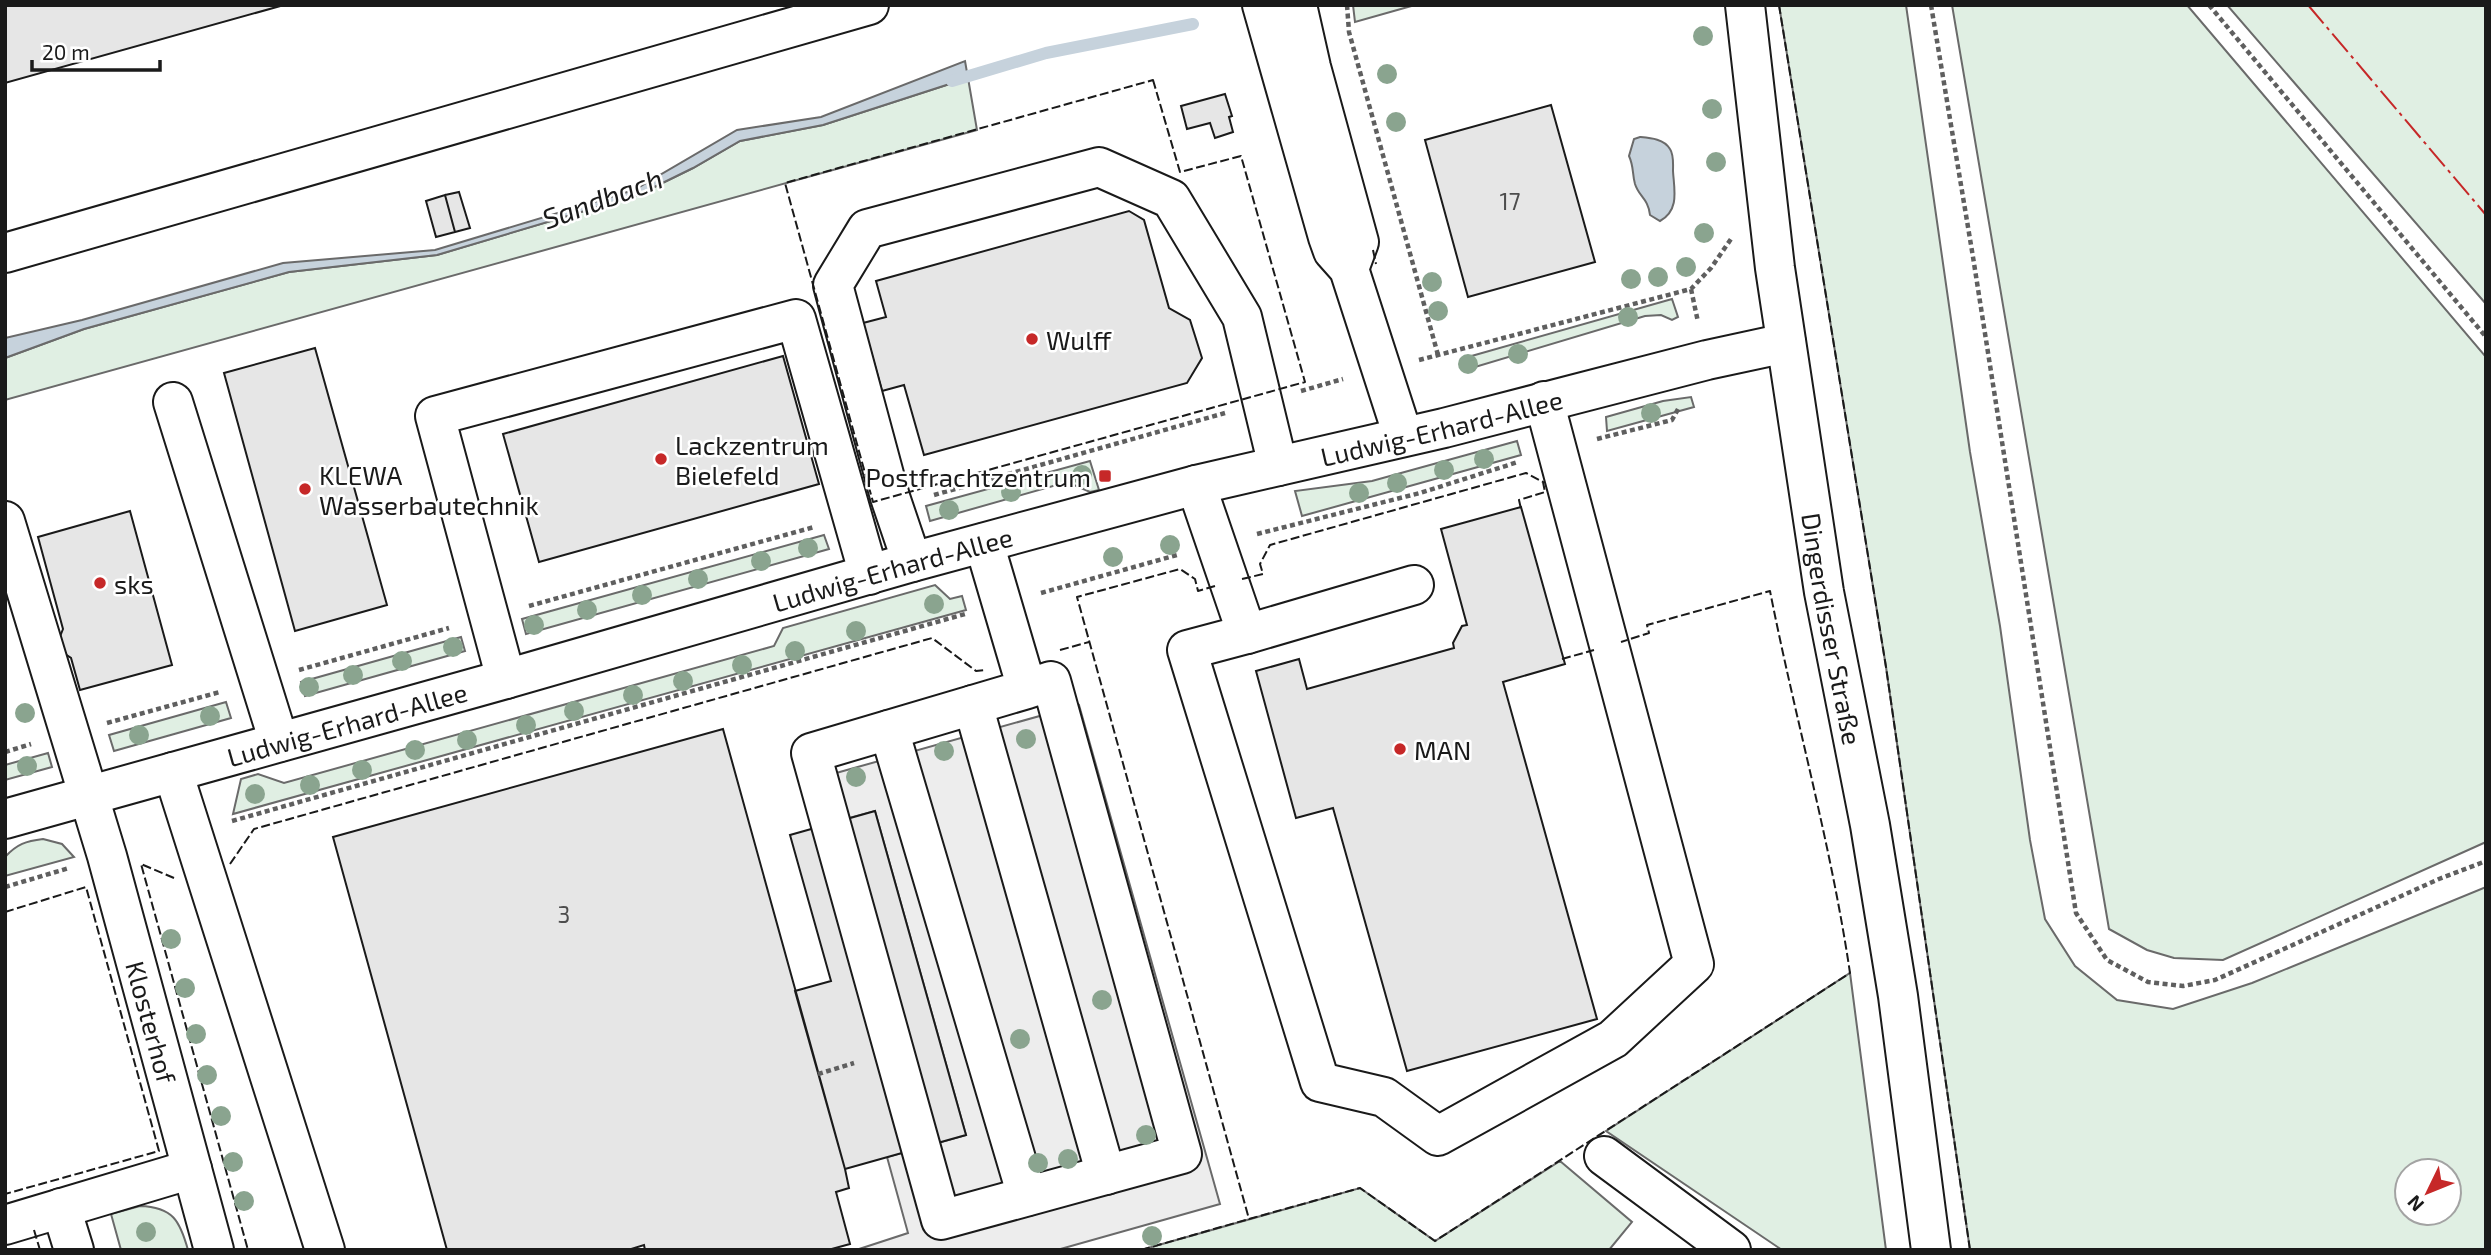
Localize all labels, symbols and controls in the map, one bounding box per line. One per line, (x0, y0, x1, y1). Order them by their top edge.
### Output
scale bar (32, 28, 159, 72)
text: 20 m (42, 39, 90, 64)
water label: Sandbach (537, 161, 667, 235)
house number: 17 (1500, 187, 1521, 215)
place label: Wulff (1046, 324, 1112, 355)
marker: Wulff (1024, 331, 1040, 347)
street label: Ludwig-Erhard-Allee (1317, 383, 1566, 471)
place label: Lackzentrum Bielefeld (675, 429, 829, 490)
marker: Lackzentrum Bielefeld (653, 451, 669, 467)
place label: KLEWA Wasserbautechnik (319, 459, 539, 520)
place label: Postfrachtzentrum (865, 461, 1091, 492)
marker: Postfrachtzentrum (1097, 468, 1113, 484)
marker: KLEWA Wasserbautechnik (297, 481, 313, 497)
street label: Dingerdisser Straße (1797, 510, 1869, 747)
street label: Ludwig-Erhard-Allee (769, 520, 1016, 617)
place label: sks (114, 568, 154, 599)
marker: sks (92, 575, 108, 591)
street label: Ludwig-Erhard-Allee (223, 675, 470, 772)
place label: MAN (1414, 734, 1471, 765)
marker: MAN (1392, 741, 1408, 757)
house number: 3 (558, 900, 570, 928)
street label: Klosterhof (121, 957, 184, 1087)
north arrow (2393, 1157, 2463, 1227)
text: N (2402, 1191, 2428, 1217)

